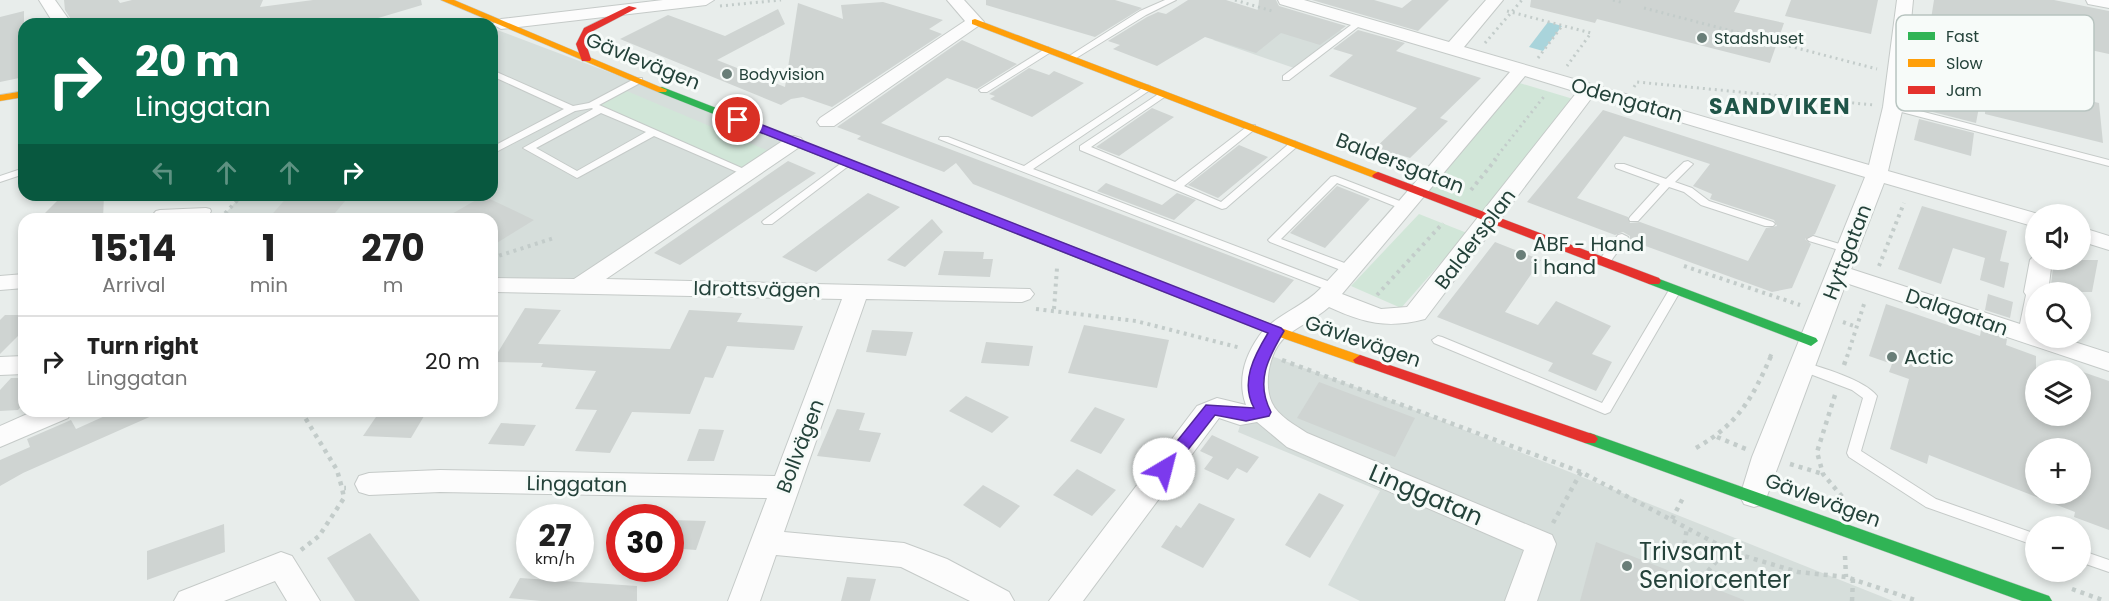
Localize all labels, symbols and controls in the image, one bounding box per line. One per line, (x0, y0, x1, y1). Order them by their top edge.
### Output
legend (1896, 15, 2094, 111)
street label: Gävlevägen (582, 25, 704, 97)
text: Fast (1946, 25, 1979, 48)
place label: Stadshuset (1714, 27, 1804, 50)
marker: Stadshuset (1695, 31, 1709, 45)
text: 20 m (135, 32, 240, 91)
icon: right (36, 42, 114, 120)
text: Slow (1946, 52, 1983, 75)
place label: Bodyvision (739, 63, 825, 86)
marker: Bodyvision (720, 67, 734, 81)
street label: Odengatan (1568, 71, 1686, 129)
text: Jam (1946, 79, 1982, 102)
text: Linggatan (135, 88, 271, 125)
district label: SANDVIKEN (1709, 91, 1851, 122)
pin (712, 94, 763, 145)
icon: arrive (721, 103, 754, 136)
street label: Baldersgatan (1332, 126, 1468, 200)
icon: left (147, 156, 180, 189)
icon: ahead (210, 156, 243, 189)
icon: ahead (273, 156, 306, 189)
icon: right (336, 156, 369, 189)
street label: Baldersplan (1428, 183, 1522, 295)
street label: Hyttgatan (1816, 200, 1878, 304)
map controls (2025, 204, 2091, 582)
button: sound (2025, 204, 2091, 270)
text: 15:14 (91, 223, 176, 274)
text: 1 (262, 223, 276, 274)
text: 270 (361, 223, 425, 274)
place label: ABF - Hand i hand (1533, 230, 1644, 281)
marker: ABF - Hand i hand (1514, 248, 1528, 262)
text: Arrival (102, 271, 165, 299)
text: min (250, 271, 288, 299)
text: m (383, 271, 403, 299)
street label: Idrottsvägen (693, 274, 821, 304)
street label: Dalagatan (1902, 281, 2012, 343)
button: search (2025, 282, 2091, 348)
street label: Gävlevägen (1301, 308, 1425, 374)
text: Turn right (87, 331, 198, 362)
place label: Actic (1904, 343, 1954, 371)
icon: right (36, 345, 69, 378)
text: 20 m (425, 346, 480, 377)
marker: Actic (1885, 350, 1899, 364)
button: layers (2025, 360, 2091, 426)
text: Linggatan (87, 364, 188, 392)
street label: Bollvägen (769, 395, 831, 497)
position arrow (1132, 437, 1196, 501)
button: + (2025, 438, 2091, 504)
street label: Linggatan (1364, 456, 1488, 533)
street label: Gävlevägen (1761, 466, 1885, 534)
street label: Linggatan (526, 469, 628, 499)
speed limit sign: 30 (606, 504, 684, 582)
text: 27 (538, 514, 572, 557)
button: − (2025, 516, 2091, 582)
place label: Trivsamt Seniorcenter (1639, 535, 1791, 596)
text: km/h (535, 548, 575, 569)
marker: Trivsamt Seniorcenter (1620, 559, 1634, 573)

